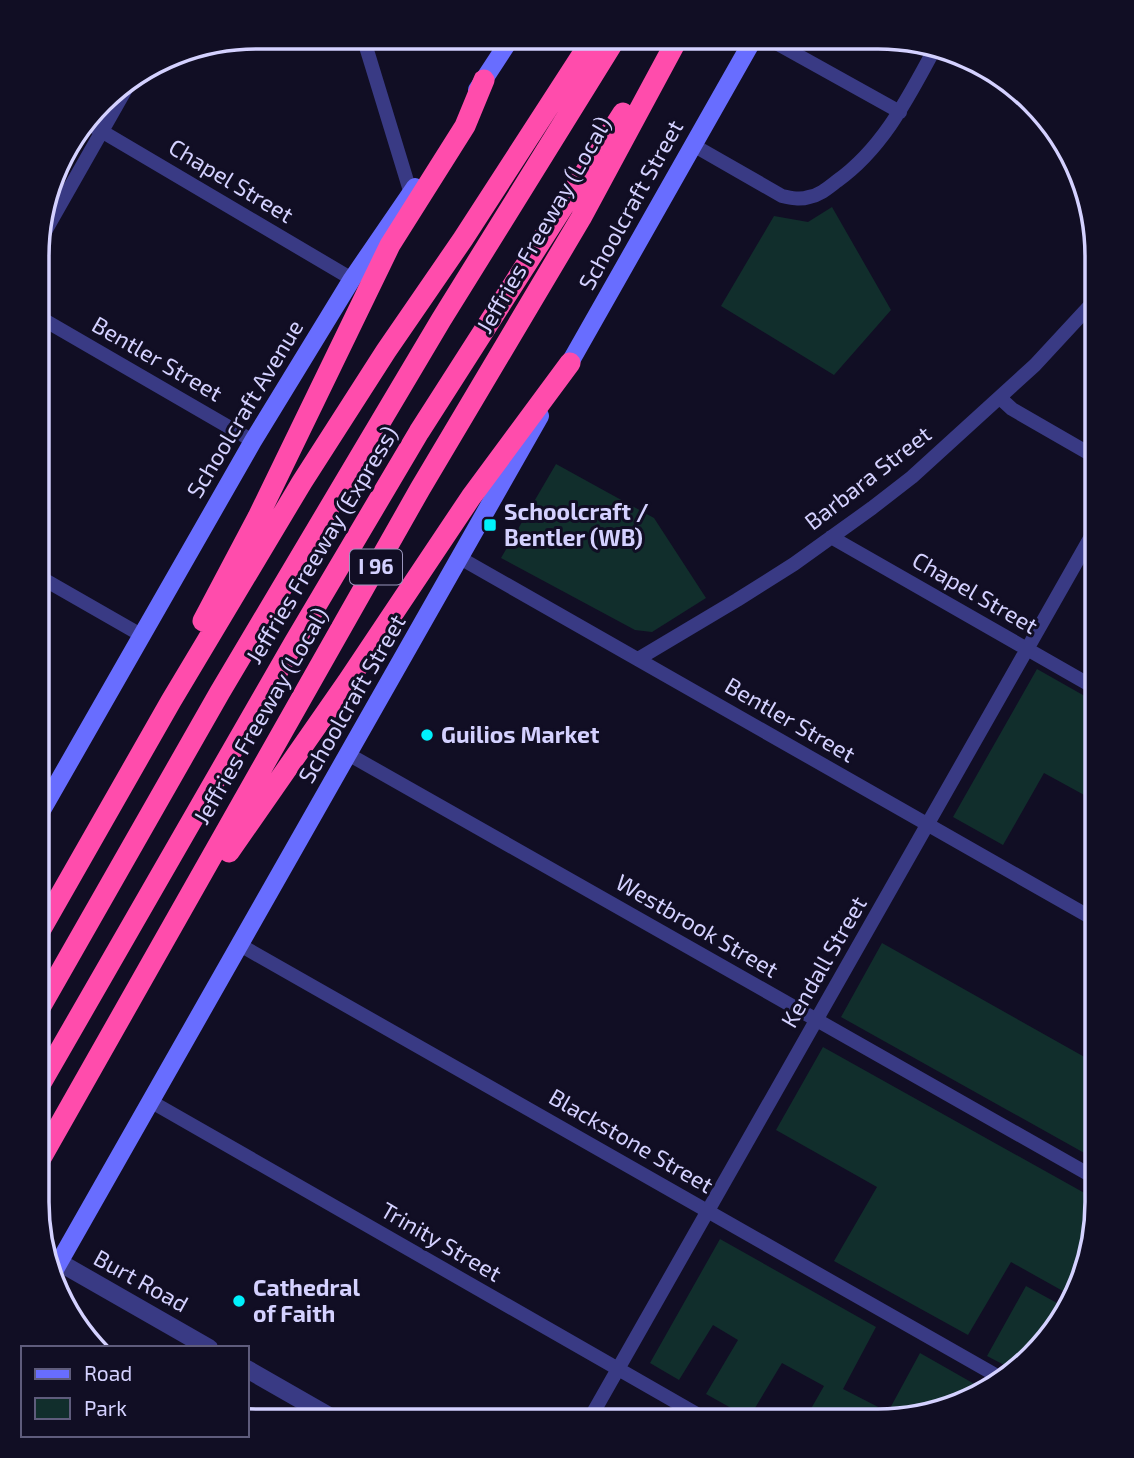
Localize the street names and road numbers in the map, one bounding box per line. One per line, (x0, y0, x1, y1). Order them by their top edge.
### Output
street label: Jeffries Freeway (Local) (470, 111, 617, 338)
street label: Schoolcraft Street (572, 114, 689, 294)
street label: Chapel Street (164, 132, 299, 228)
street label: Bentler Street (87, 310, 228, 407)
street label: Schoolcraft Avenue (180, 314, 308, 503)
street label: Barbara Street (799, 419, 936, 535)
street label: Jeffries Freeway (Express) (239, 421, 403, 668)
street label: Chapel Street (908, 545, 1043, 639)
road number: I 96 (350, 550, 402, 584)
street label: Jeffries Freeway (Local) (187, 602, 334, 829)
street label: Schoolcraft Street (291, 609, 411, 788)
street label: Bentler Street (720, 671, 861, 768)
street label: Westbrook Street (611, 867, 784, 983)
street label: Kendall Street (774, 891, 872, 1032)
street label: Blackstone Street (544, 1082, 719, 1199)
street label: Trinity Street (376, 1195, 507, 1287)
street label: Burt Road (89, 1243, 194, 1317)

